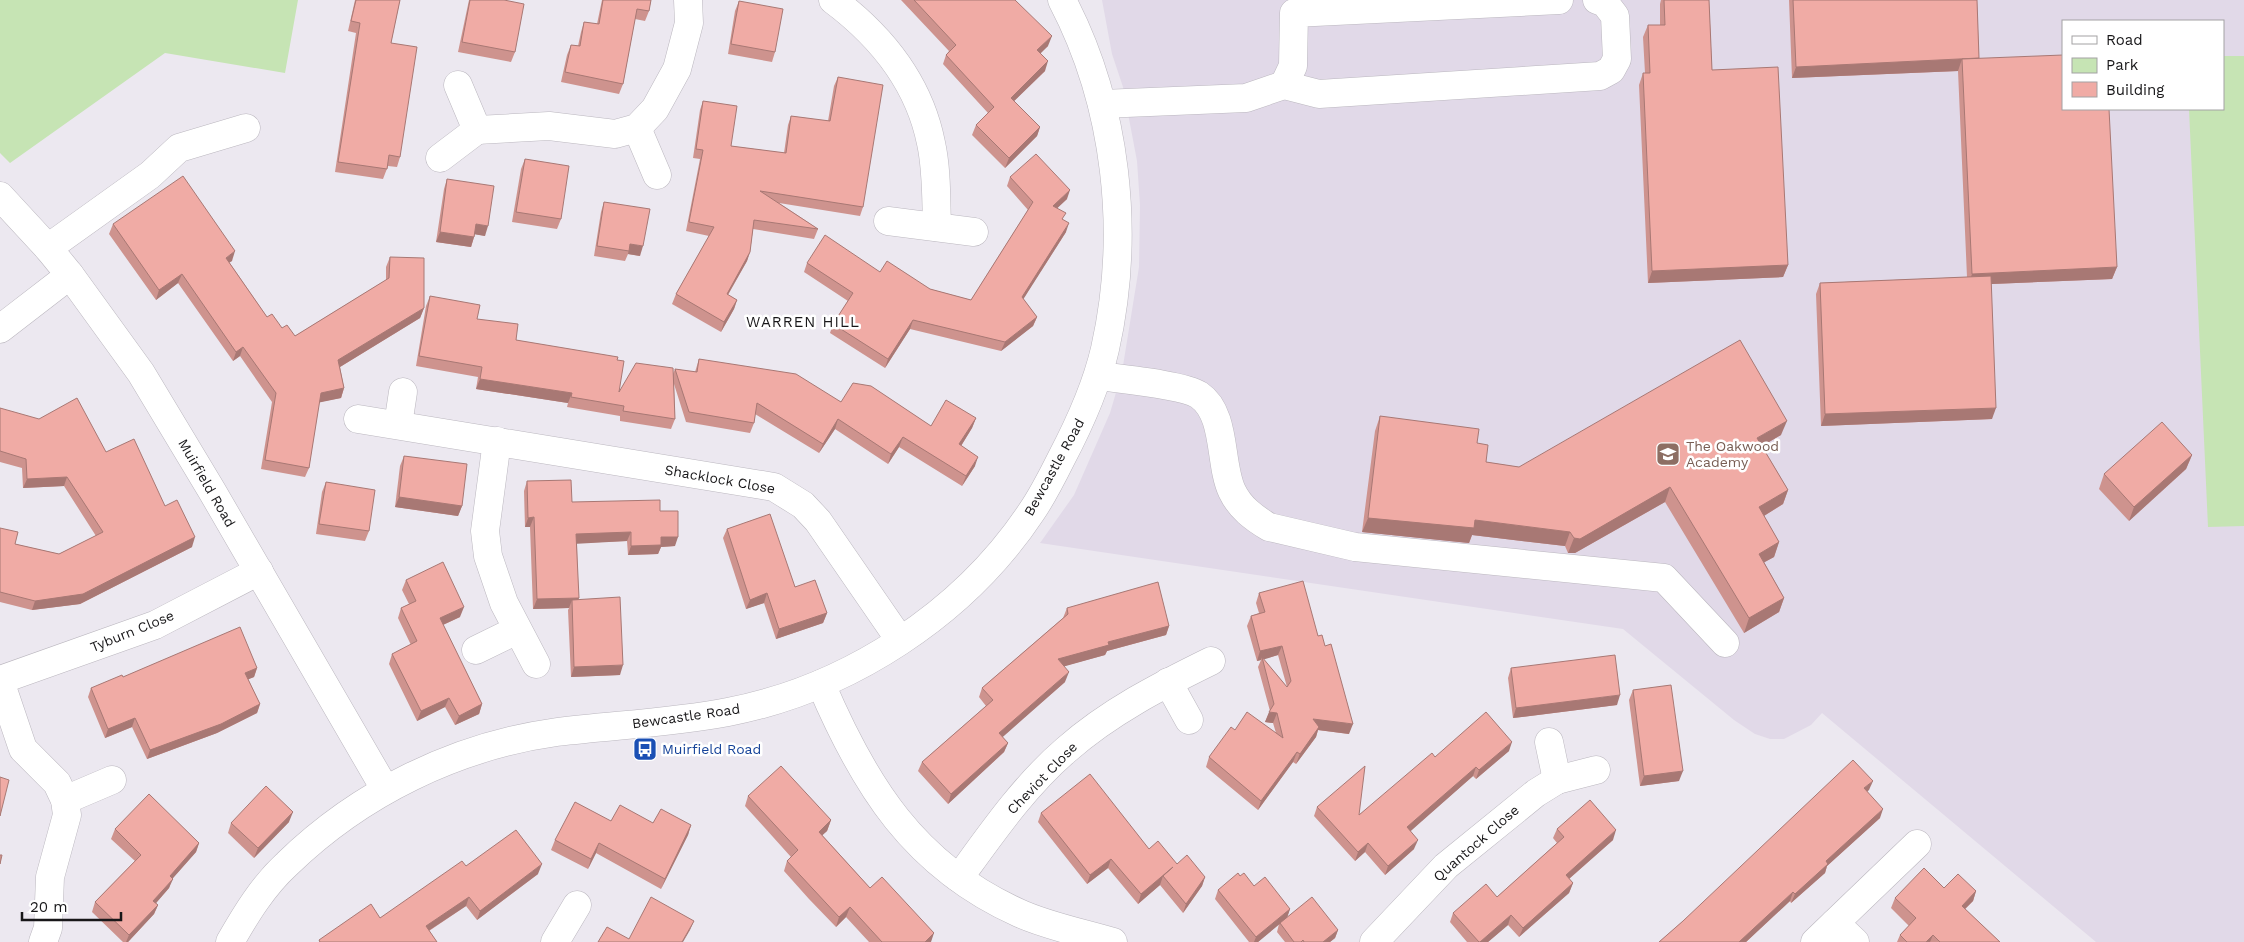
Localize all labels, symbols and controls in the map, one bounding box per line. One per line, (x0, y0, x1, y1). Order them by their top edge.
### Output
legend (2062, 20, 2224, 110)
text: Road (2106, 31, 2143, 49)
text: Park (2106, 56, 2139, 74)
text: Building (2106, 81, 2164, 99)
district label: WARREN HILL (746, 313, 860, 331)
street label: Bewcastle Road (1021, 416, 1087, 518)
street label: Muirfield Road (175, 436, 239, 530)
place label: The Oakwood Academy (1686, 438, 1779, 470)
school or university icon: The Oakwood Academy (1655, 441, 1681, 467)
street label: Shacklock Close (663, 461, 777, 497)
street label: Tyburn Close (88, 607, 176, 655)
street label: Bewcastle Road (631, 701, 741, 731)
bus stop icon: Muirfield Road (632, 736, 658, 762)
street label: Cheviot Close (1004, 739, 1080, 817)
place label: Muirfield Road (662, 741, 761, 757)
street label: Quantock Close (1430, 802, 1522, 884)
scale bar (22, 890, 121, 922)
text: 20 m (30, 898, 68, 916)

